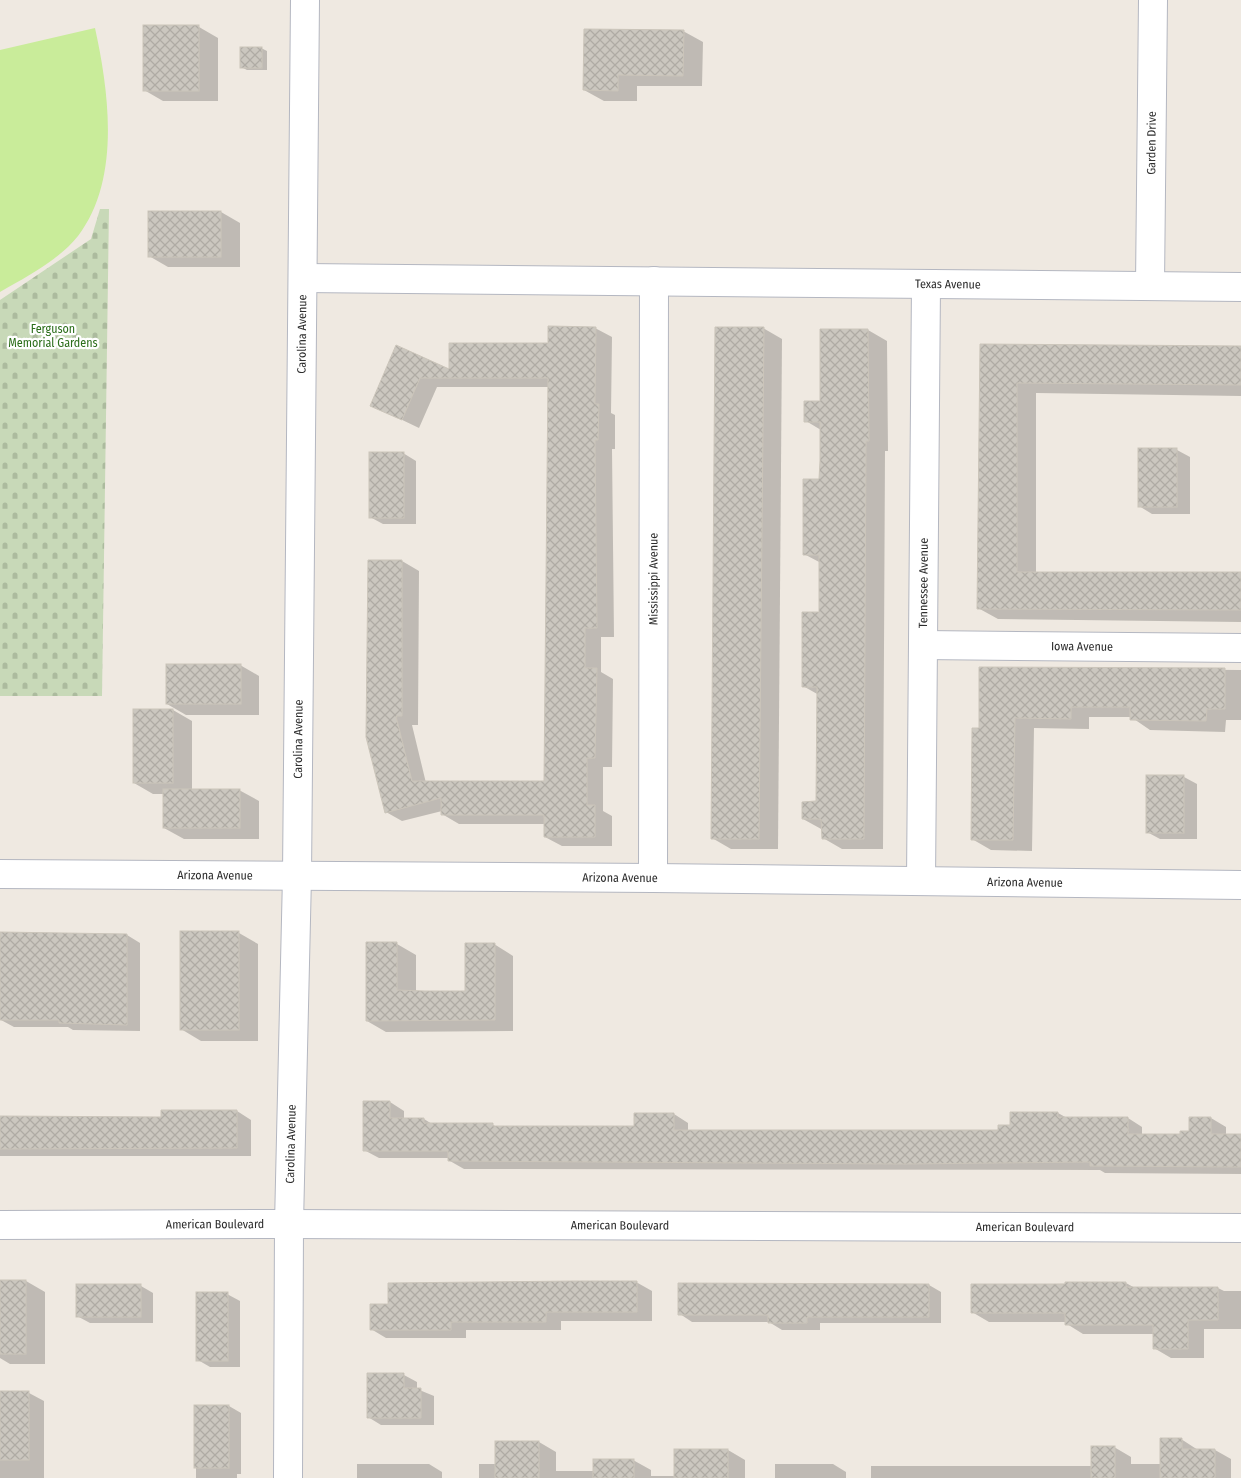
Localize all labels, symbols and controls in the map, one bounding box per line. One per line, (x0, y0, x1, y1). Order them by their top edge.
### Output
street label: Garden Drive (1144, 111, 1159, 175)
street label: Texas Avenue (915, 277, 981, 292)
street label: Carolina Avenue (295, 294, 309, 374)
park label: Ferguson Memorial Gardens (8, 322, 98, 350)
street label: Mississippi Avenue (646, 533, 661, 625)
street label: Tennessee Avenue (916, 538, 931, 628)
street label: Iowa Avenue (1051, 639, 1113, 654)
street label: Carolina Avenue (291, 699, 306, 779)
street label: Arizona Avenue (177, 868, 253, 883)
street label: Arizona Avenue (582, 871, 658, 885)
street label: Arizona Avenue (987, 875, 1063, 890)
street label: Carolina Avenue (283, 1104, 299, 1184)
street label: American Boulevard (166, 1217, 264, 1231)
street label: American Boulevard (571, 1218, 669, 1233)
street label: American Boulevard (976, 1220, 1074, 1234)

